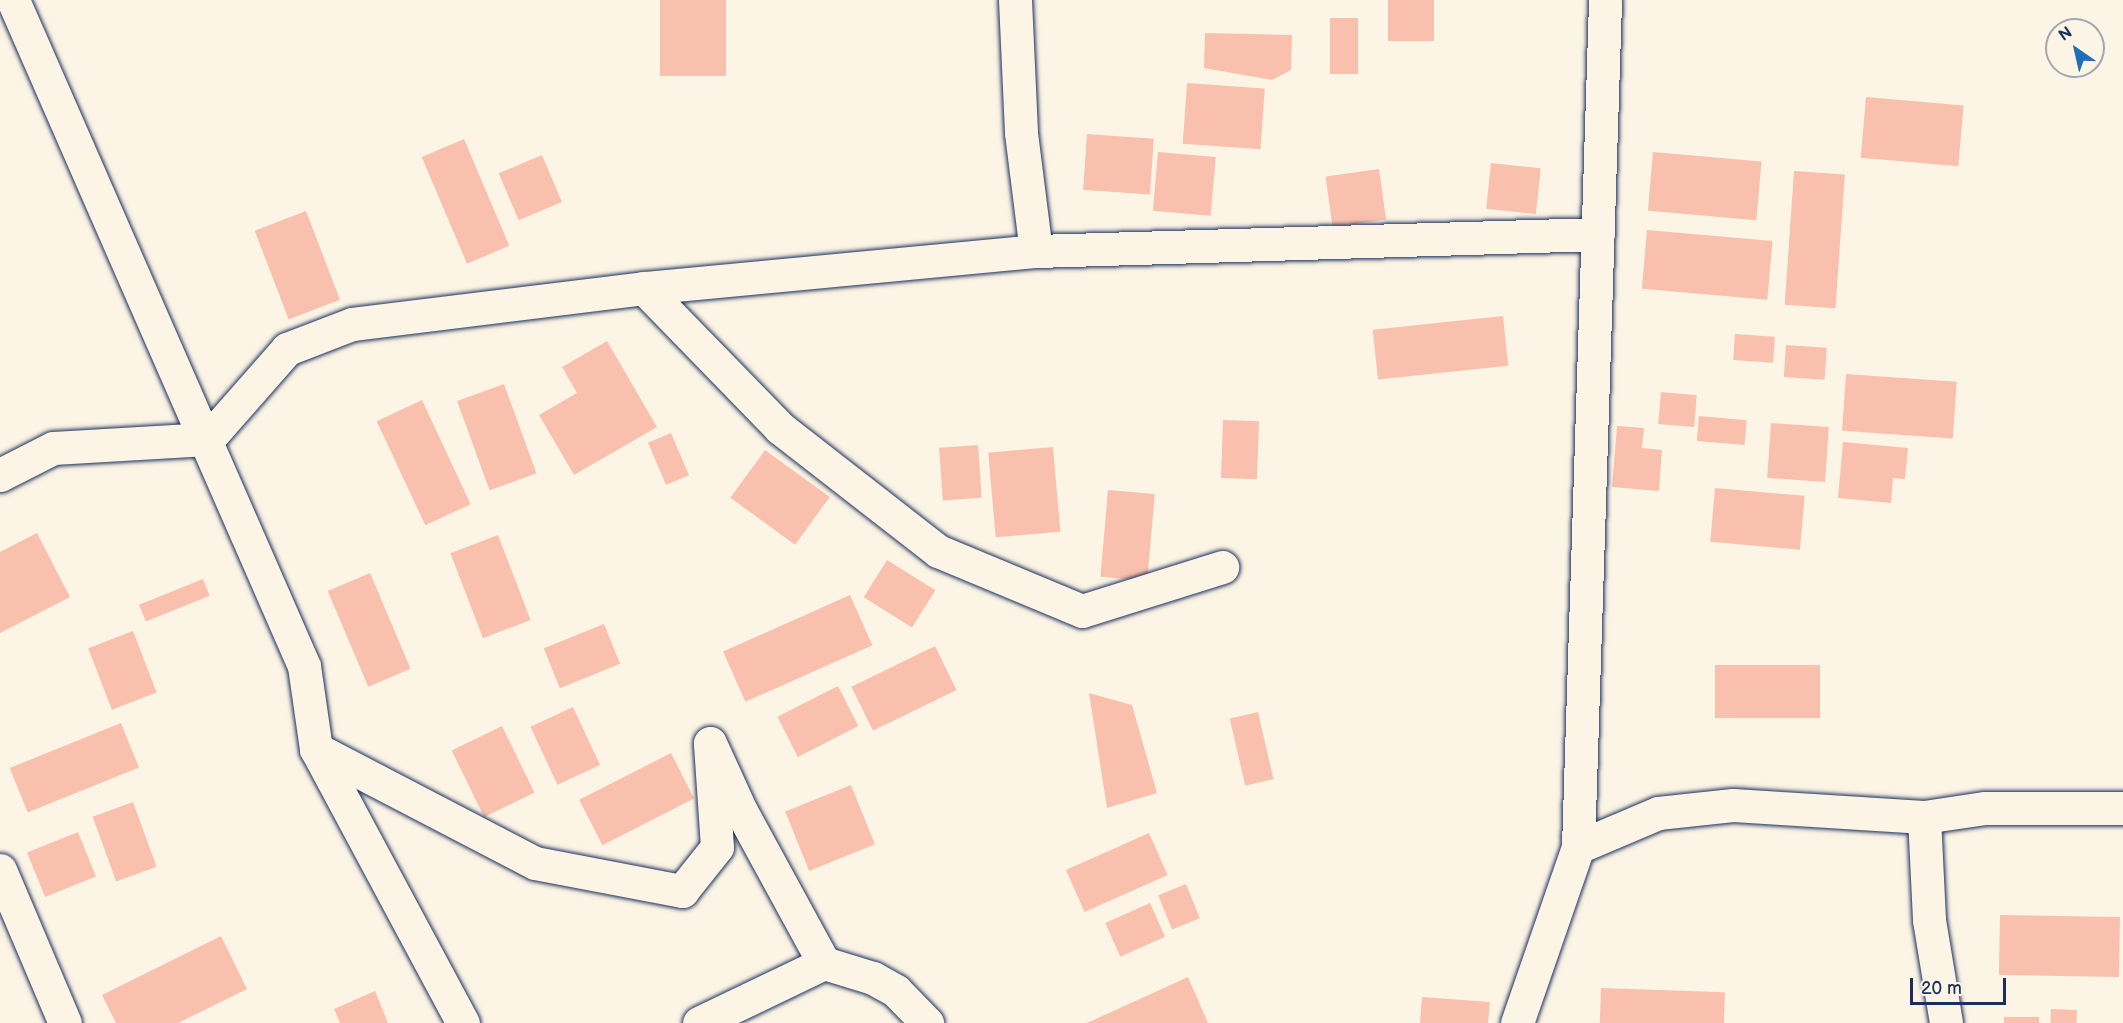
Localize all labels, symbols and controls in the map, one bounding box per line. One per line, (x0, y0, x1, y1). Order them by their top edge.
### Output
north arrow (2045, 18, 2105, 78)
text: N (2055, 23, 2076, 46)
scale bar (1913, 966, 2009, 1004)
text: 20 m (1921, 978, 1962, 999)

